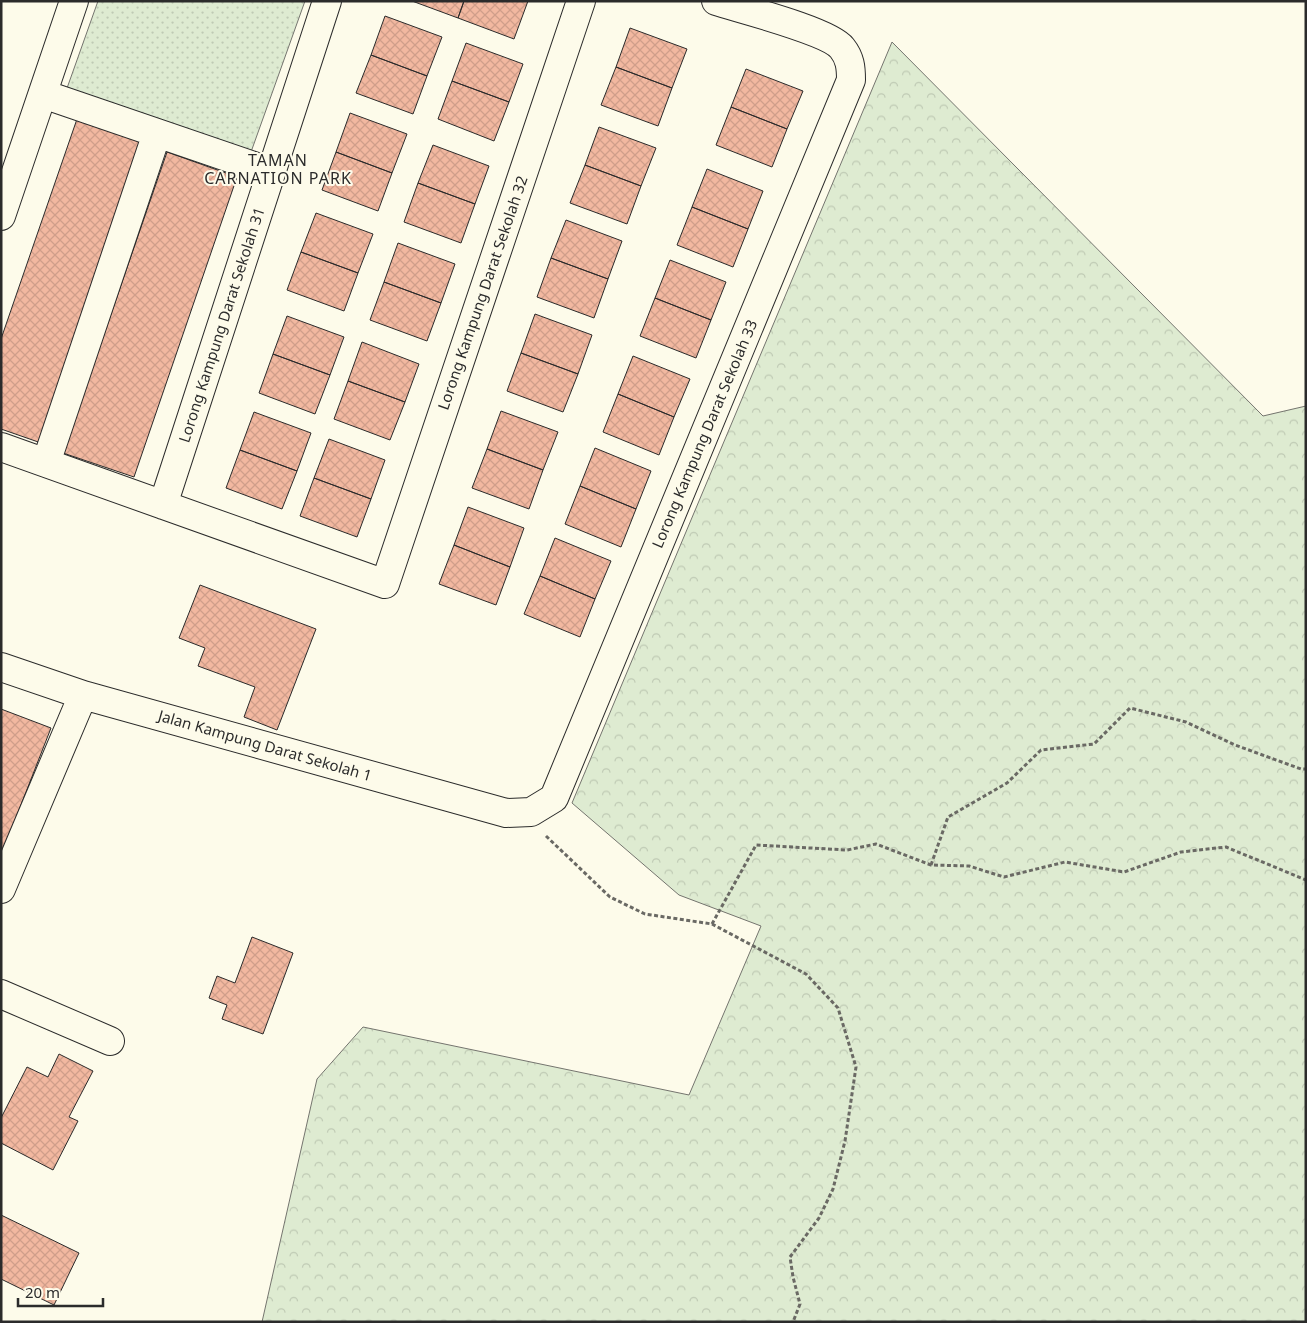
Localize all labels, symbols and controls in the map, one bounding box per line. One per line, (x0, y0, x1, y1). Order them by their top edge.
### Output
district label: TAMAN CARNATION PARK (204, 149, 352, 189)
street label: Lorong Kampung Darat Sekolah 32 (433, 173, 532, 412)
street label: Lorong Kampung Darat Sekolah 31 (173, 204, 269, 445)
street label: Lorong Kampung Darat Sekolah 33 (647, 316, 761, 551)
street label: Jalan Kampung Darat Sekolah 1 (154, 704, 374, 785)
scale bar (18, 1276, 102, 1308)
text: 20 m (25, 1282, 60, 1302)

